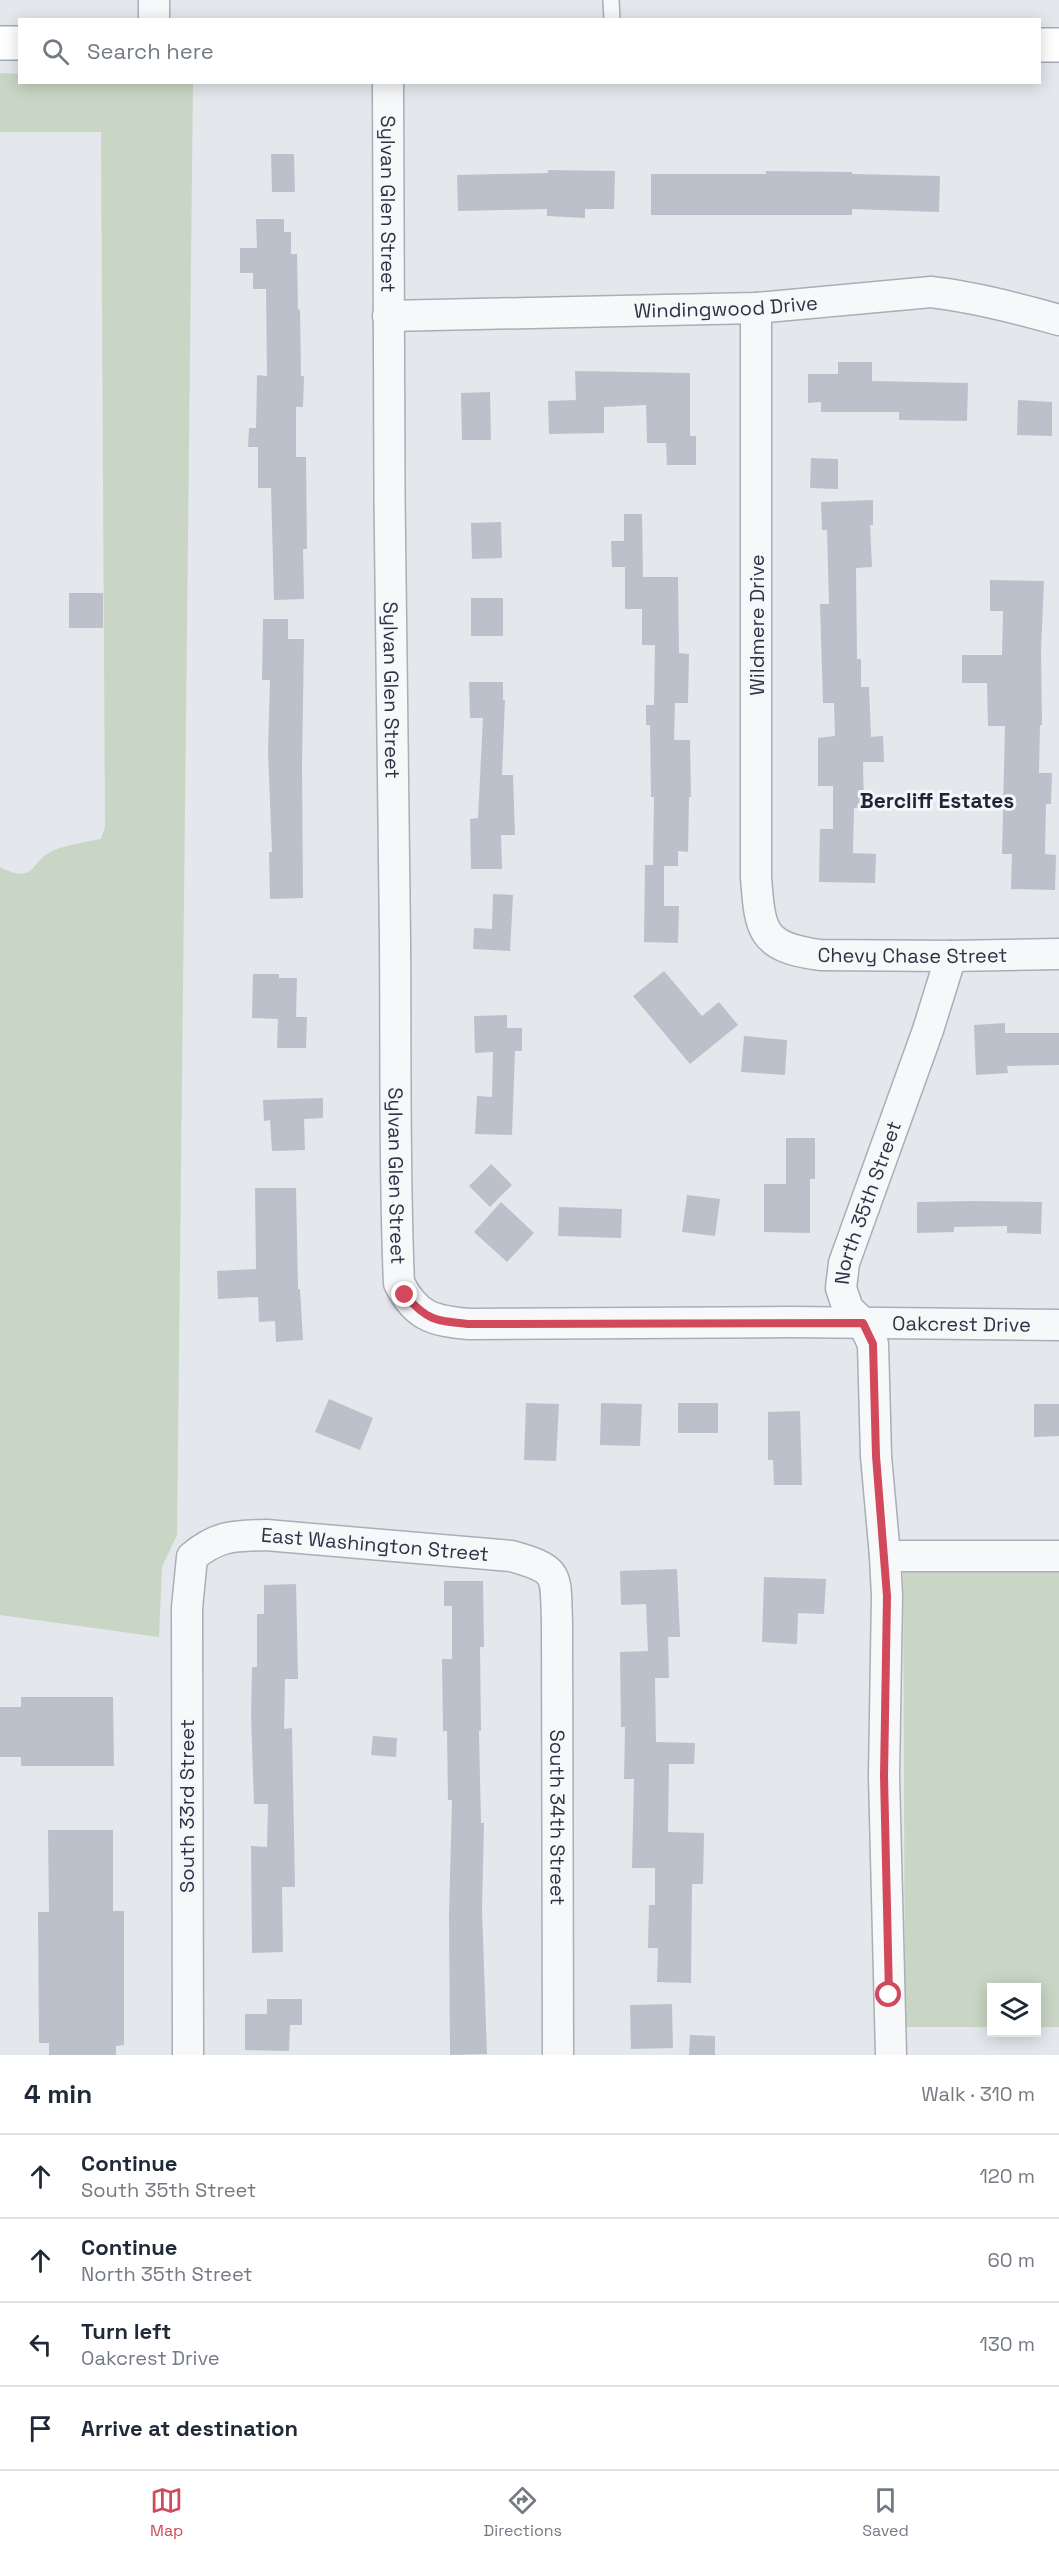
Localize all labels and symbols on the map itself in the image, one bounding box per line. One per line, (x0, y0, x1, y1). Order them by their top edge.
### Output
street label: Sylvan Glen Street (375, 115, 401, 293)
street label: Windingwood Drive (634, 289, 819, 324)
street label: Wildmere Drive (744, 554, 770, 696)
street label: Sylvan Glen Street (377, 601, 406, 779)
district label: Bercliff Estates (860, 787, 1014, 814)
street label: Chevy Chase Street (817, 942, 1008, 969)
street label: Sylvan Glen Street (382, 1087, 411, 1265)
street label: North 35th Street (829, 1117, 907, 1286)
route end (391, 1281, 417, 1307)
street label: Oakcrest Drive (892, 1310, 1031, 1338)
street label: East Washington Street (260, 1522, 490, 1567)
street label: South 33rd Street (174, 1719, 200, 1893)
street label: South 34th Street (544, 1729, 571, 1905)
route start (875, 1981, 901, 2007)

